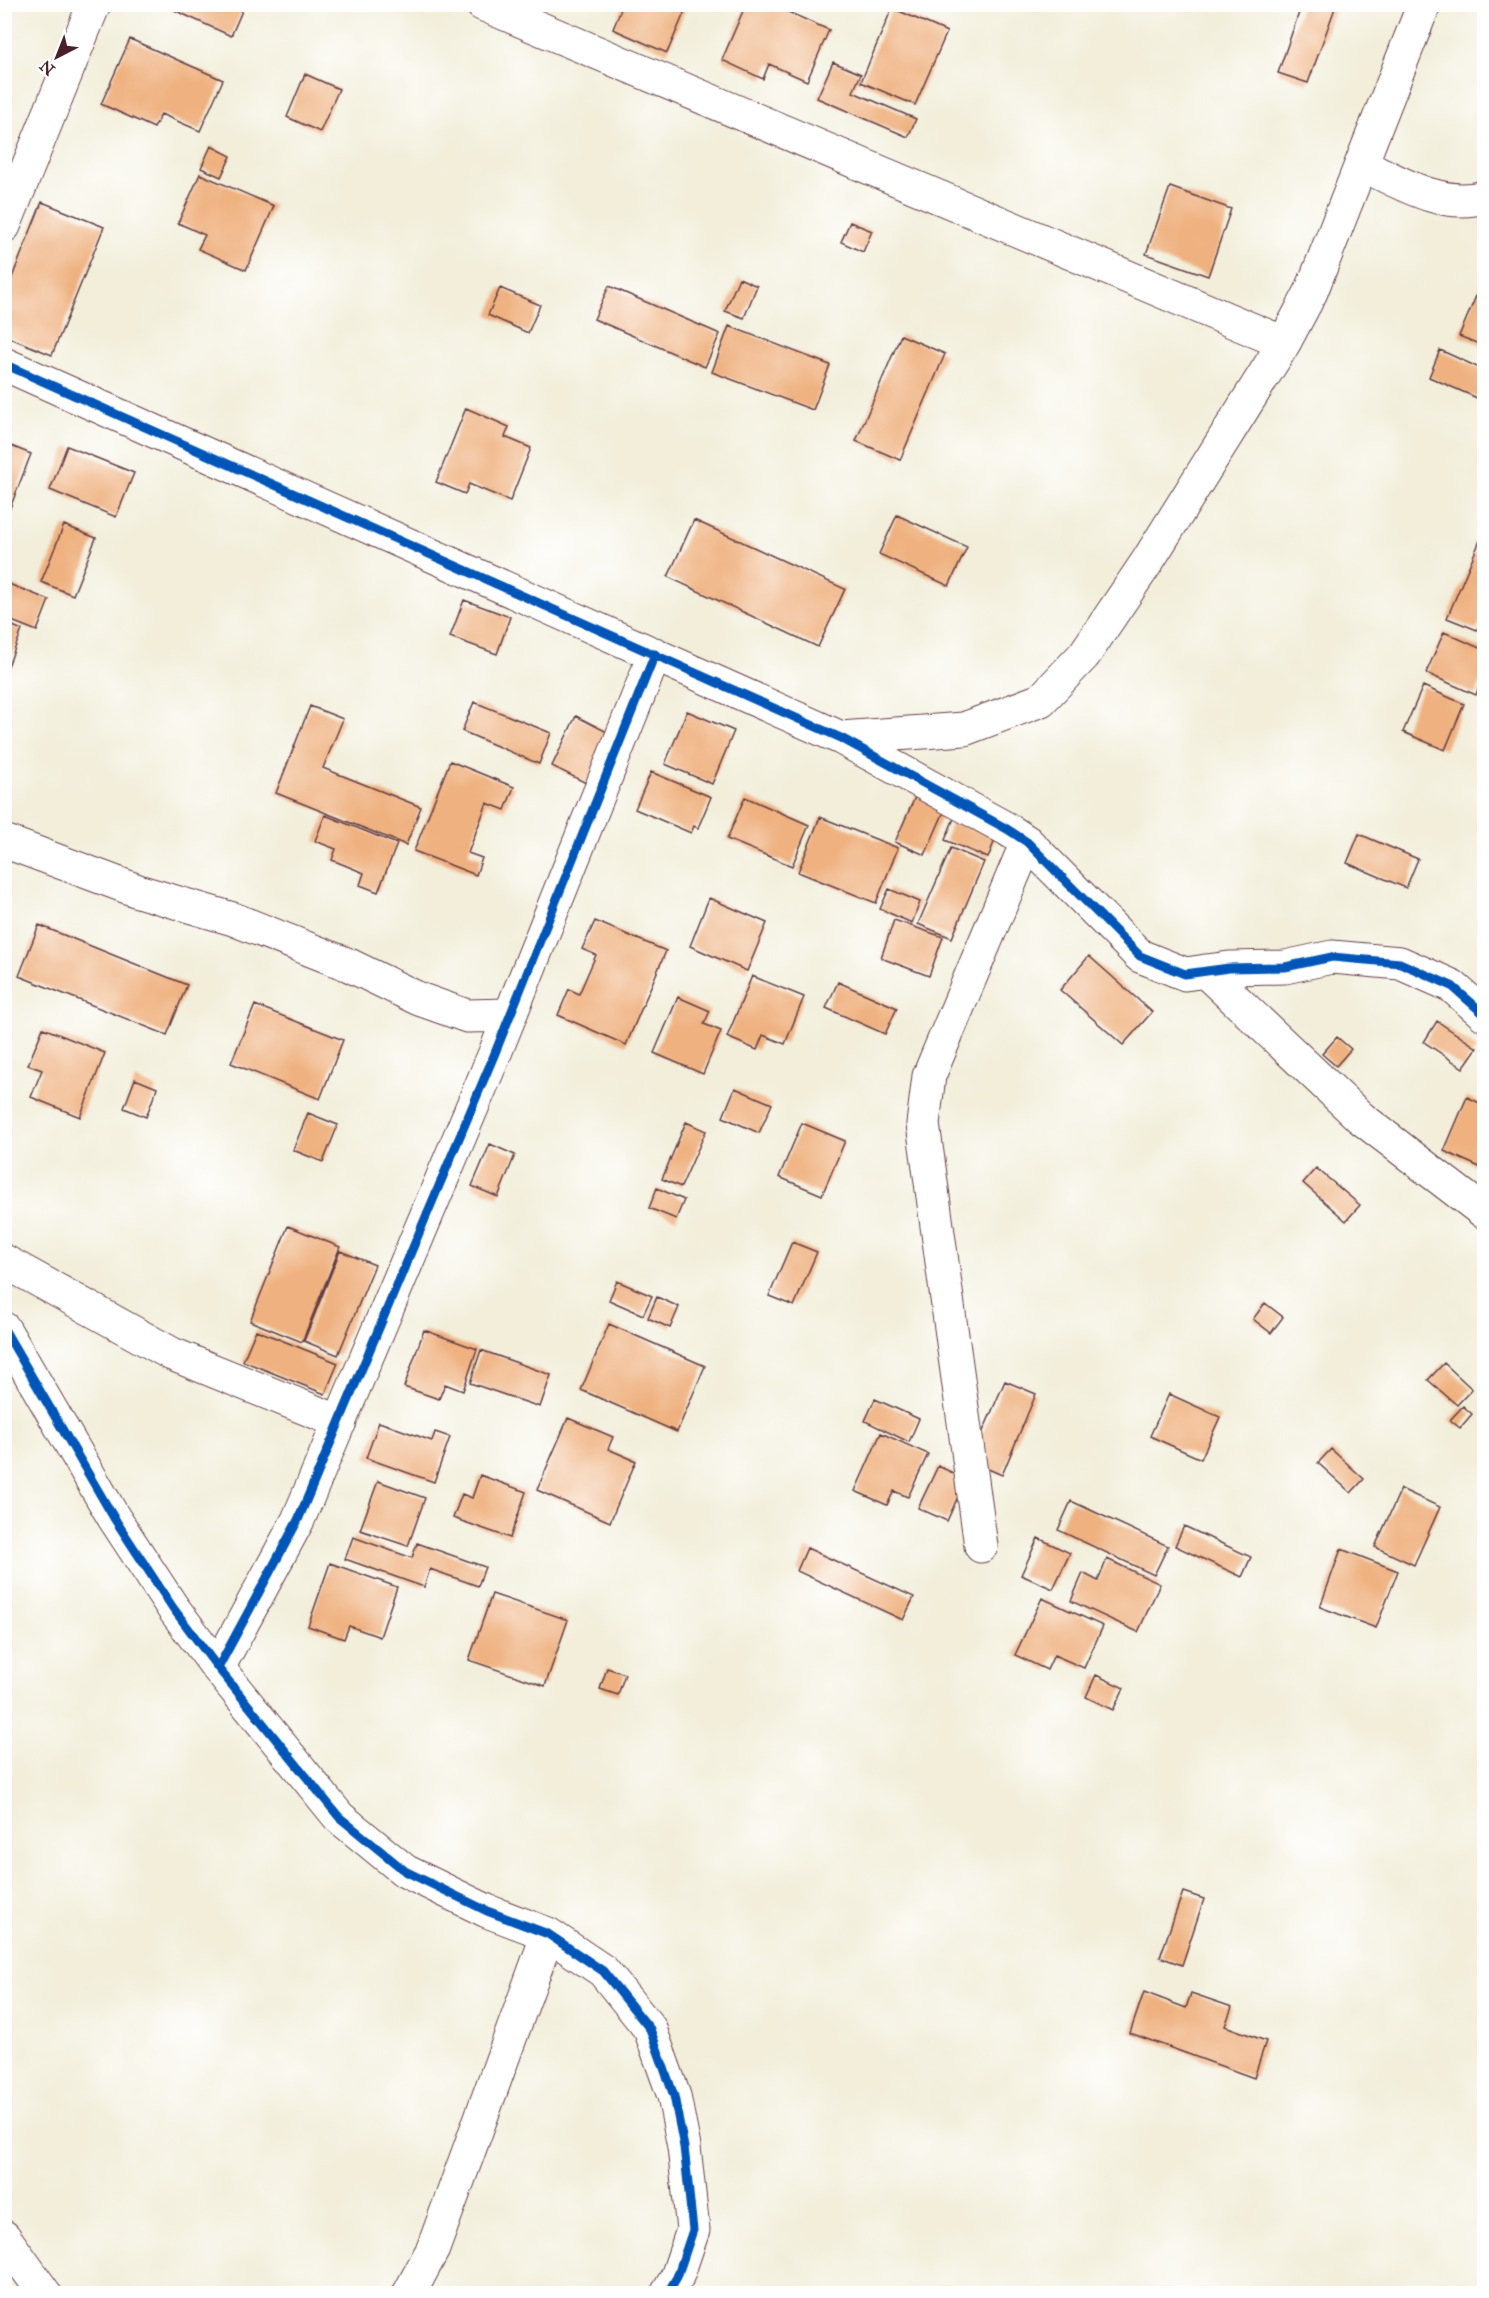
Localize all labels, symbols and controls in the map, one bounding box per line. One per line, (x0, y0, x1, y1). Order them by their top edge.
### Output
north arrow (27, 27, 87, 87)
text: N (36, 56, 59, 79)

